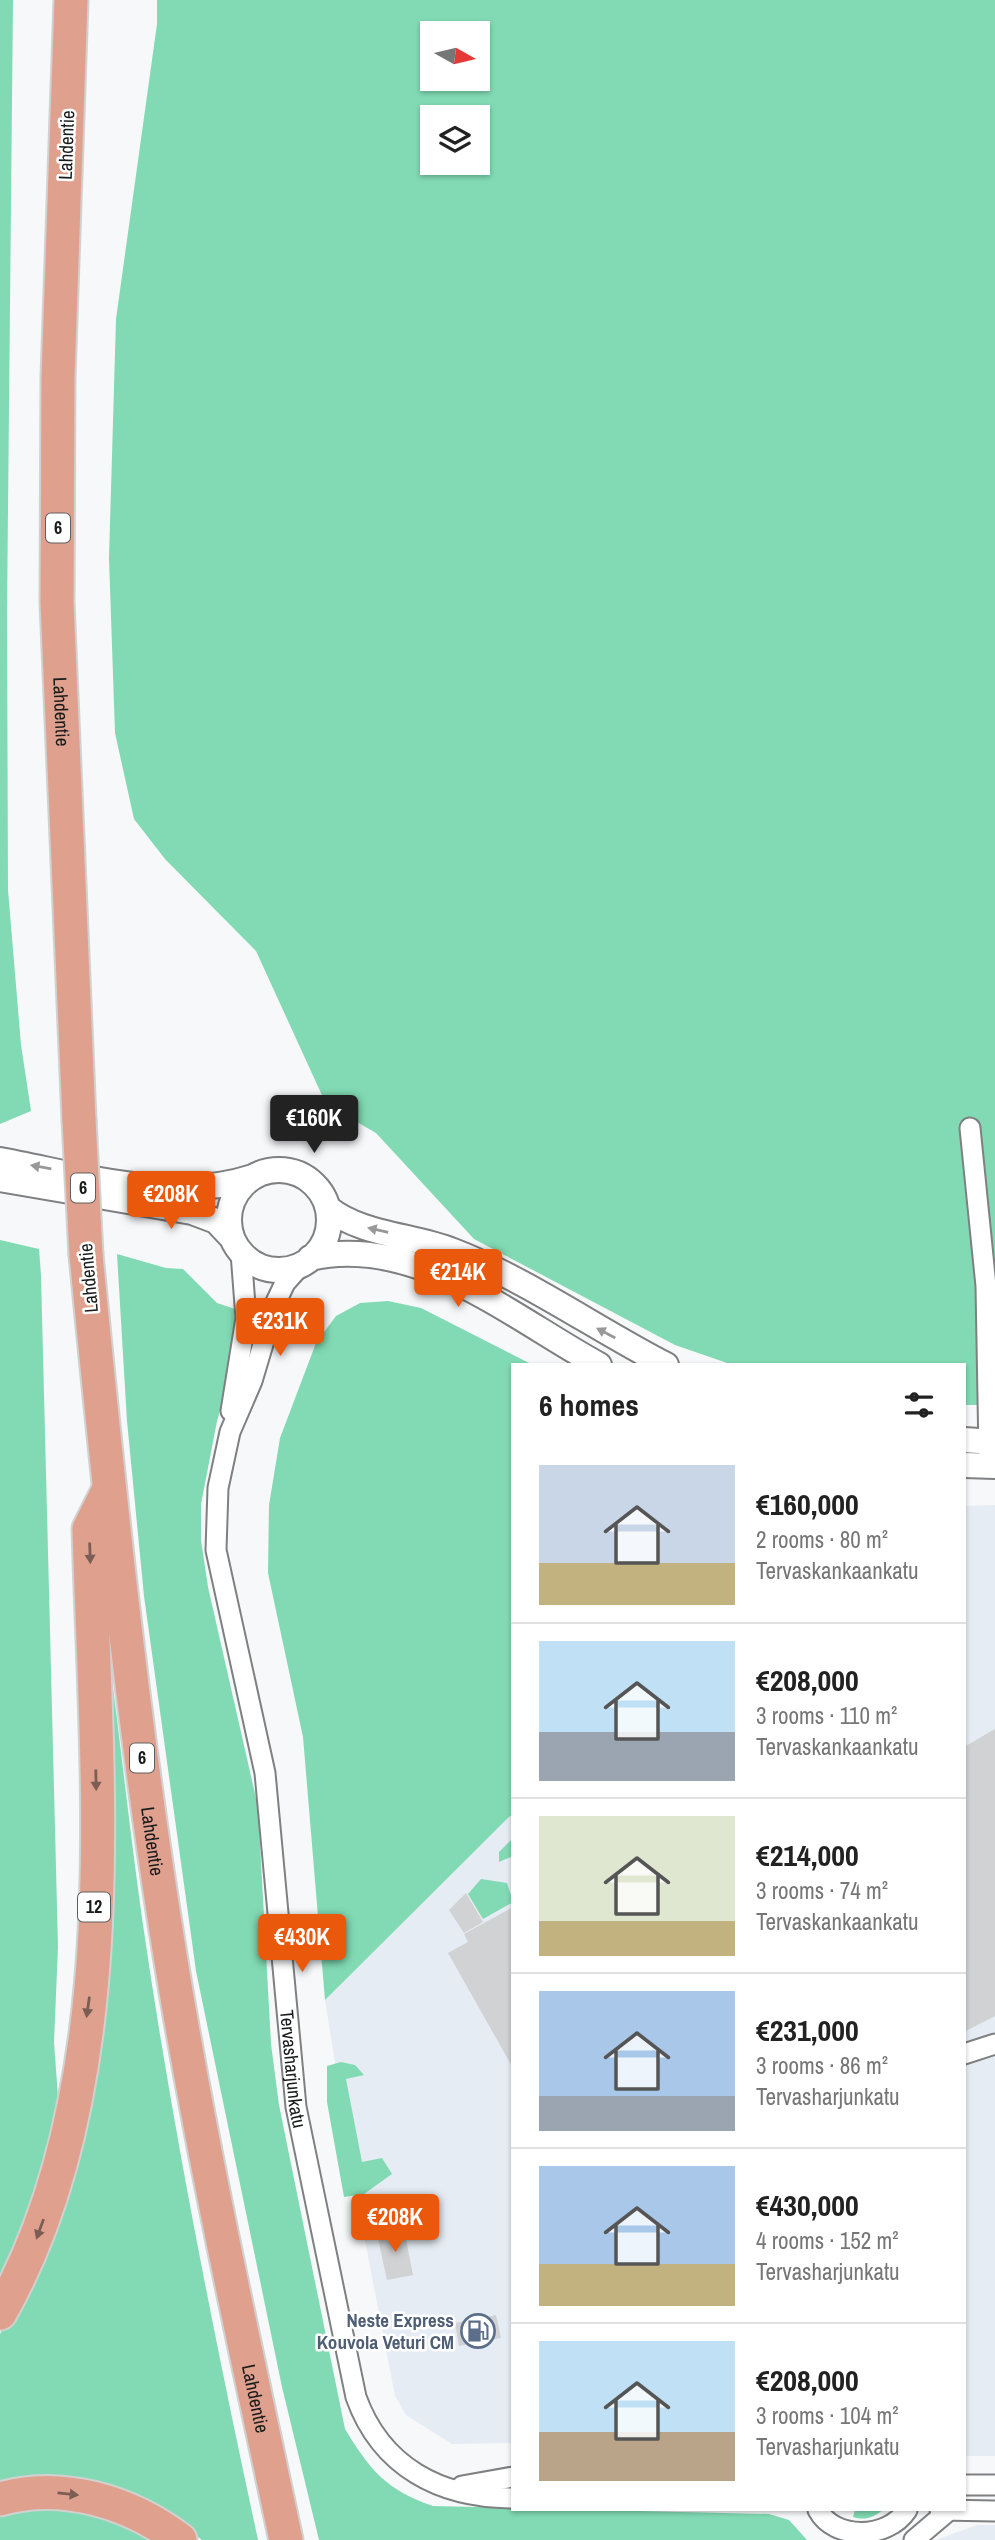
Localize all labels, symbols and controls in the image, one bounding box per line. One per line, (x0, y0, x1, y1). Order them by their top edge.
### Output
north arrow (420, 21, 490, 91)
map controls (420, 21, 490, 175)
button: layers (420, 105, 490, 175)
street label: Lahdentie (52, 110, 80, 180)
road number: 6 (46, 514, 70, 542)
street label: Lahdentie (47, 676, 76, 747)
pin: €160K (265, 1096, 363, 1155)
text: €160K (286, 1102, 342, 1133)
one-way arrow (30, 1162, 52, 1173)
pin: €208K (122, 1172, 220, 1231)
road number: 6 (71, 1174, 95, 1203)
text: €208K (143, 1178, 199, 1209)
one-way arrow (367, 1224, 389, 1235)
street label: Lahdentie (72, 1242, 104, 1314)
pin: €214K (409, 1250, 507, 1309)
text: €214K (430, 1256, 486, 1287)
pin: €231K (231, 1298, 329, 1358)
text: €231K (252, 1305, 308, 1336)
one-way arrow (595, 1328, 615, 1340)
text: 6 homes (539, 1385, 639, 1425)
icon: filters (900, 1386, 938, 1424)
text: €160,000 (756, 1484, 859, 1524)
icon: home (595, 1493, 679, 1577)
text: 2 rooms · 80 m² (756, 1524, 888, 1555)
one-way arrow (84, 1542, 95, 1564)
text: Tervaskankaankatu (756, 1555, 919, 1586)
text: €208,000 (756, 1660, 859, 1700)
icon: home (595, 1669, 679, 1753)
text: 3 rooms · 110 m² (756, 1700, 897, 1731)
text: Tervaskankaankatu (756, 1731, 919, 1762)
road number: 6 (130, 1744, 154, 1772)
one-way arrow (90, 1770, 102, 1792)
street label: Lahdentie (135, 1805, 171, 1877)
text: €214,000 (756, 1835, 859, 1875)
icon: home (595, 1844, 679, 1928)
text: 3 rooms · 74 m² (756, 1875, 888, 1906)
road number: 12 (78, 1893, 110, 1922)
text: Tervaskankaankatu (756, 1906, 919, 1937)
pin: €430K (253, 1914, 351, 1974)
text: €430K (274, 1921, 330, 1952)
one-way arrow (82, 1997, 93, 2019)
street label: Tervasharjunkatu (274, 2009, 313, 2130)
text: €231,000 (756, 2010, 859, 2050)
icon: home (595, 2019, 679, 2103)
text: 3 rooms · 86 m² (756, 2050, 888, 2081)
text: Tervasharjunkatu (756, 2081, 900, 2112)
text: €430,000 (756, 2185, 859, 2225)
pin: €208K (346, 2194, 444, 2254)
icon: home (595, 2194, 679, 2278)
text: €208K (367, 2201, 423, 2232)
one-way arrow (34, 2219, 45, 2240)
text: 4 rooms · 152 m² (756, 2225, 899, 2256)
text: Tervasharjunkatu (756, 2256, 900, 2287)
place label: Neste Express Kouvola Veturi CM (317, 2307, 454, 2355)
fuel station icon: Neste Express Kouvola Veturi CM (459, 2312, 497, 2350)
text: €208,000 (756, 2360, 859, 2400)
street label: Lahdentie (236, 2362, 276, 2435)
icon: home (595, 2369, 679, 2453)
text: 3 rooms · 104 m² (756, 2400, 899, 2431)
text: Tervasharjunkatu (756, 2431, 900, 2462)
one-way arrow (57, 2489, 79, 2500)

